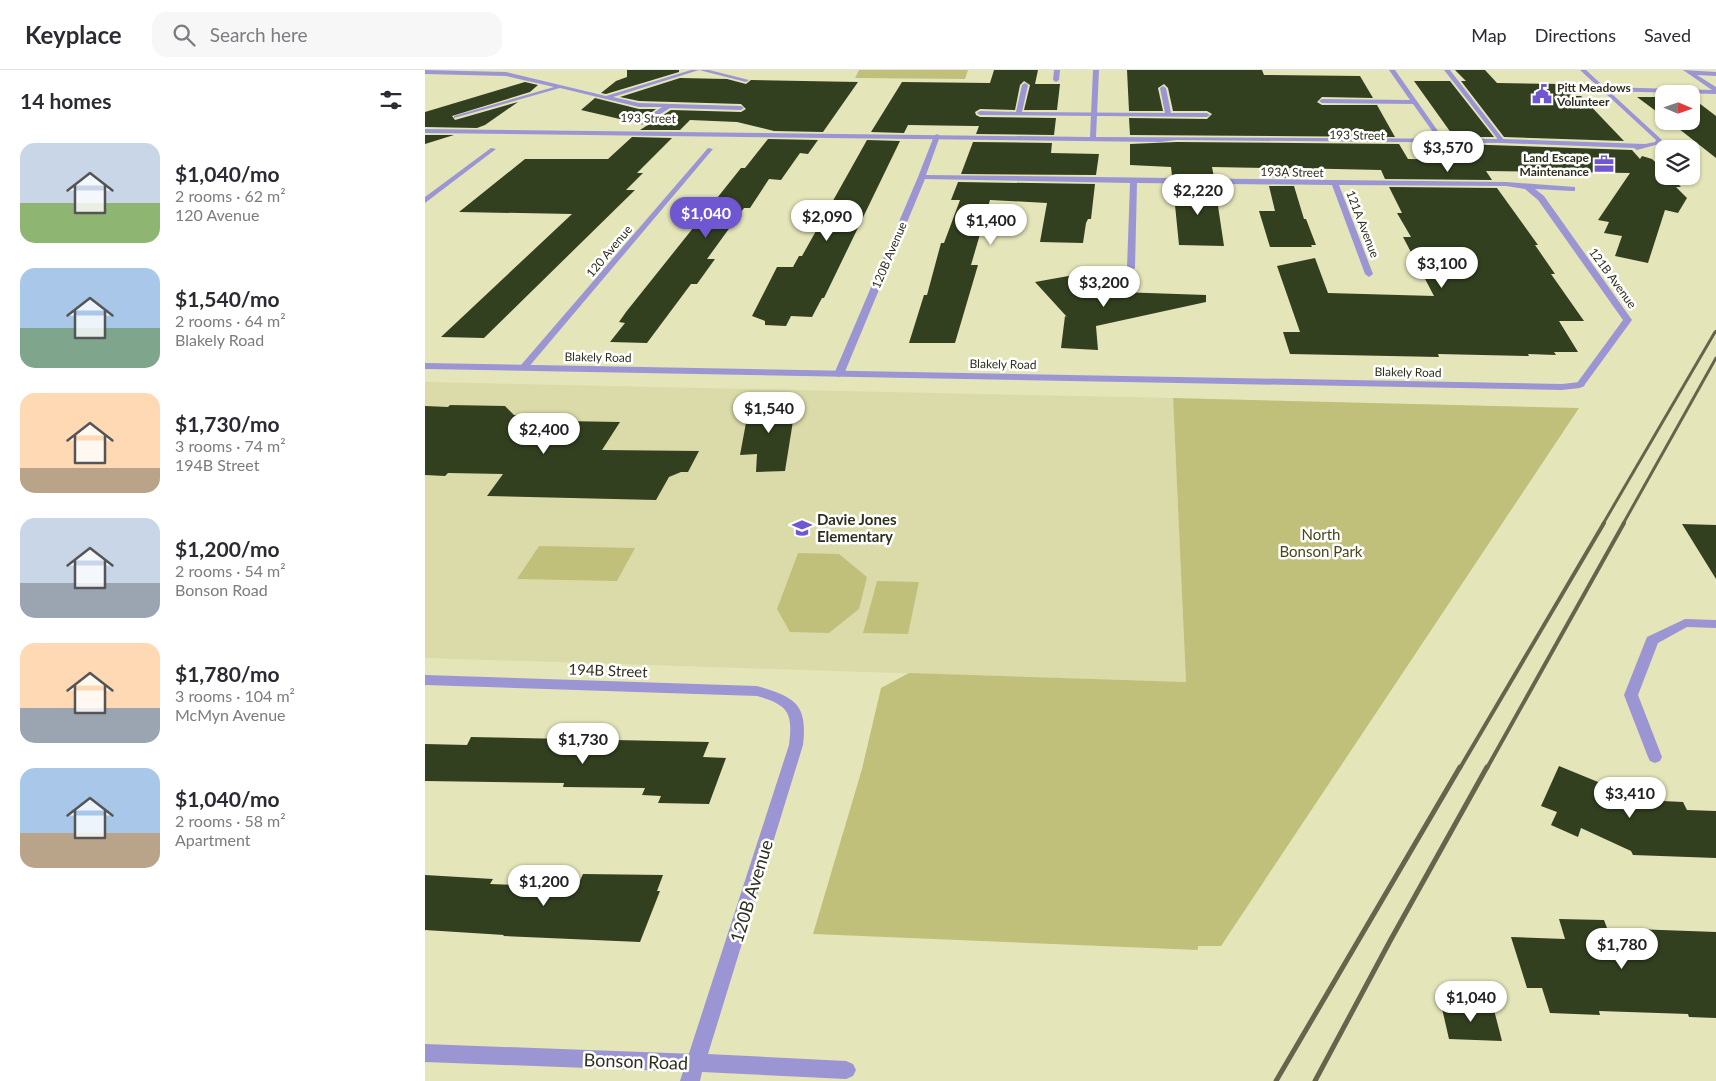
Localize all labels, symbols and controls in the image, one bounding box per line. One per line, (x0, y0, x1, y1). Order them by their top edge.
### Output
search box (152, 12, 502, 57)
text: Keyplace (25, 20, 122, 49)
icon: search (170, 21, 198, 49)
text: Search here (210, 23, 308, 46)
text: Map (1471, 24, 1507, 46)
text: Directions (1535, 24, 1616, 46)
text: Saved (1644, 24, 1691, 46)
place label: Pitt Meadows Volunteer (1556, 80, 1631, 109)
public building icon: Pitt Meadows Volunteer (1531, 83, 1553, 105)
north arrow (1655, 85, 1700, 130)
map controls (1655, 85, 1700, 185)
icon: filters (377, 86, 405, 114)
text: 14 homes (20, 88, 111, 113)
street label: 193 Street (620, 110, 677, 126)
street label: 193 Street (1329, 127, 1386, 143)
pin: $3,570 (1407, 131, 1489, 173)
text: $3,570 (1423, 137, 1473, 156)
button: layers (1655, 140, 1700, 185)
place label: Land Escape Maintenance (1519, 150, 1590, 179)
office icon: Land Escape Maintenance (1593, 153, 1615, 175)
text: $1,040/mo (175, 161, 280, 186)
icon: home (60, 163, 120, 223)
street label: 193A Street (1260, 164, 1324, 180)
pin: $2,220 (1157, 174, 1239, 216)
text: $2,220 (1173, 180, 1223, 199)
text: 2 rooms · 62 m² (175, 186, 286, 205)
street label: 121A Avenue (1343, 188, 1383, 260)
pin: $1,040 (665, 196, 747, 239)
pin: $2,090 (786, 200, 868, 242)
text: $1,040 (681, 203, 731, 222)
pin: $1,400 (950, 204, 1032, 246)
text: 120 Avenue (175, 205, 259, 224)
text: $2,090 (802, 206, 852, 225)
text: $1,400 (966, 210, 1016, 229)
street label: 120B Avenue (868, 219, 910, 291)
street label: 120 Avenue (583, 222, 635, 280)
street label: 121B Avenue (1586, 245, 1640, 311)
pin: $3,100 (1401, 246, 1483, 289)
text: $3,100 (1417, 253, 1467, 272)
pin: $3,200 (1063, 266, 1145, 308)
text: $3,200 (1079, 272, 1129, 291)
text: $1,540/mo (175, 286, 280, 311)
icon: home (60, 288, 120, 348)
text: 2 rooms · 64 m² (175, 311, 286, 330)
text: Blakely Road (175, 330, 264, 349)
street label: Blakely Road (564, 349, 632, 365)
street label: Blakely Road (969, 356, 1037, 372)
street label: Blakely Road (1374, 364, 1442, 380)
pin: $1,540 (728, 392, 810, 434)
text: $1,540 (744, 398, 794, 417)
text: $1,730/mo (175, 411, 280, 436)
pin: $2,400 (503, 412, 585, 455)
icon: home (60, 413, 120, 473)
text: $2,400 (519, 419, 569, 438)
text: 3 rooms · 74 m² (175, 436, 286, 455)
text: 194B Street (175, 455, 259, 474)
place label: Davie Jones Elementary (817, 510, 897, 545)
school or university icon: Davie Jones Elementary (791, 517, 813, 539)
park label: North Bonson Park (1280, 525, 1363, 560)
text: $1,200/mo (175, 536, 280, 561)
icon: home (60, 538, 120, 598)
text: 2 rooms · 54 m² (175, 561, 286, 580)
text: Bonson Road (175, 580, 268, 599)
street label: 194B Street (568, 660, 648, 680)
text: $1,780/mo (175, 661, 280, 686)
icon: home (60, 663, 120, 723)
text: 3 rooms · 104 m² (175, 686, 295, 705)
text: McMyn Avenue (175, 705, 286, 724)
pin: $1,730 (542, 722, 624, 765)
text: $1,730 (558, 729, 608, 748)
pin: $3,410 (1589, 776, 1671, 819)
text: $3,410 (1605, 783, 1655, 802)
text: $1,040/mo (175, 786, 280, 811)
icon: home (60, 788, 120, 848)
text: 2 rooms · 58 m² (175, 811, 286, 830)
text: Apartment (175, 830, 250, 849)
street label: 120B Avenue (725, 837, 777, 945)
pin: $1,200 (503, 864, 585, 907)
text: $1,200 (519, 871, 569, 890)
pin: $1,780 (1581, 928, 1663, 970)
text: $1,780 (1597, 934, 1647, 953)
pin: $1,040 (1430, 980, 1512, 1023)
text: $1,040 (1446, 987, 1496, 1006)
street label: Bonson Road (583, 1048, 689, 1074)

